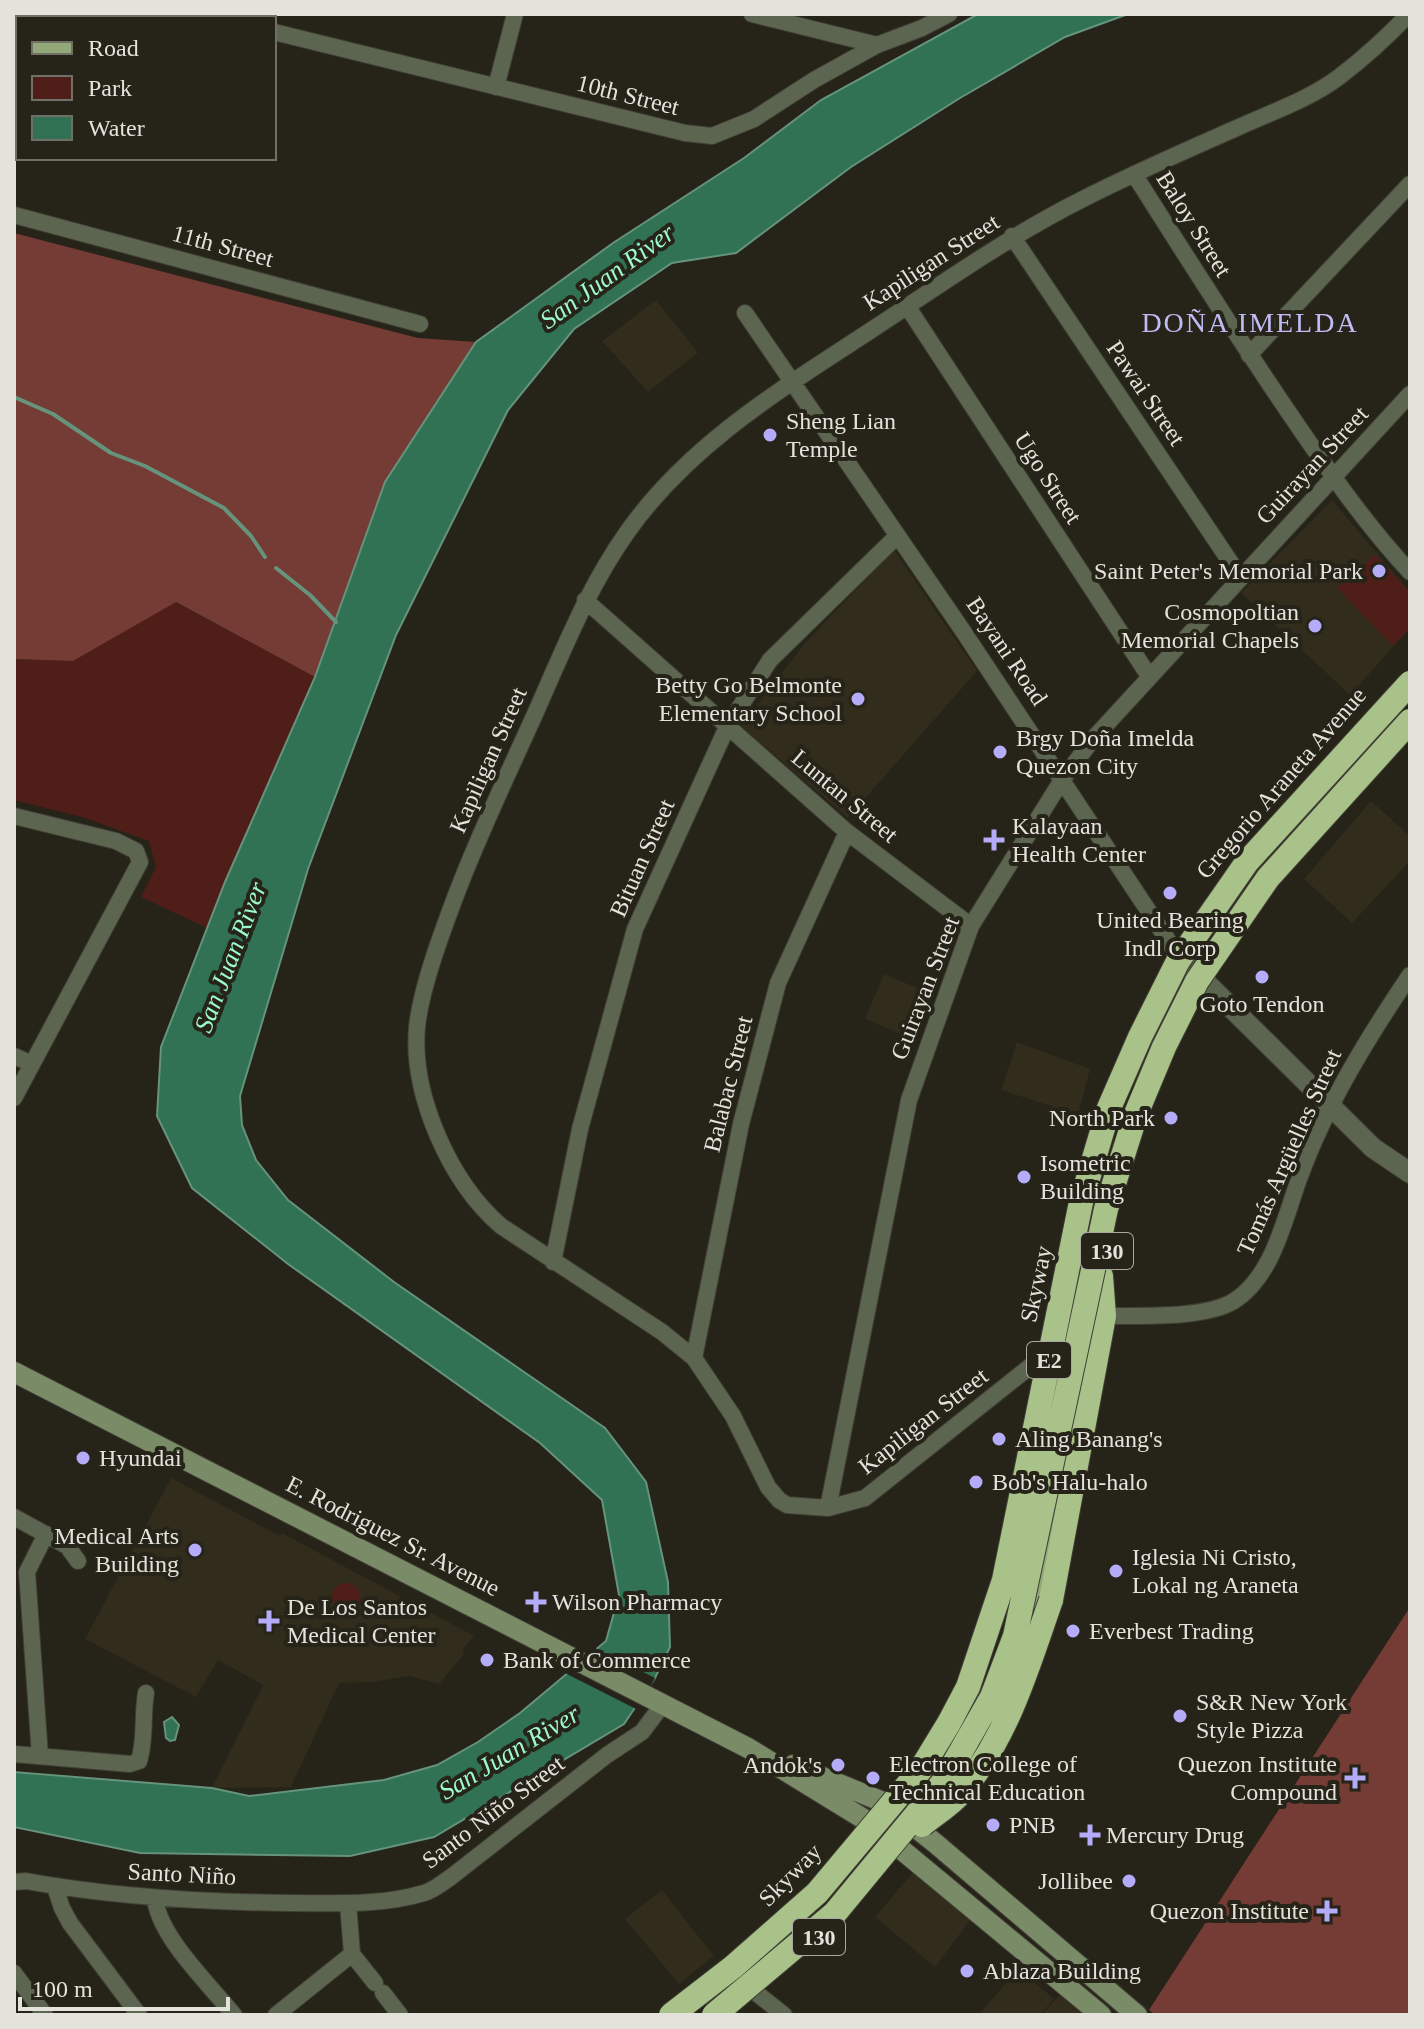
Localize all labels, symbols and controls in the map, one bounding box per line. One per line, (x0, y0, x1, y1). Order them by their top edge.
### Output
legend (16, 16, 276, 160)
text: Road (88, 35, 139, 61)
street label: 10th Street (574, 70, 682, 120)
text: Park (88, 75, 132, 101)
text: Water (88, 115, 145, 141)
street label: Baloy Street (1151, 167, 1237, 282)
street label: Kapiligan Street (858, 208, 1004, 316)
water label: San Juan River (535, 217, 681, 335)
street label: 11th Street (170, 220, 277, 272)
district label: DOÑA IMELDA (1141, 307, 1359, 338)
street label: Pawai Street (1101, 336, 1191, 451)
street label: Guirayan Street (1251, 401, 1373, 529)
place label: Sheng Lian Temple (786, 408, 896, 462)
marker: Sheng Lian Temple (761, 426, 779, 444)
street label: Ugo Street (1009, 428, 1087, 529)
place label: Saint Peter's Memorial Park (1094, 558, 1363, 584)
marker: Saint Peter's Memorial Park (1370, 562, 1388, 580)
street label: Bayani Road (961, 592, 1053, 710)
place label: Cosmopoltian Memorial Chapels (1121, 599, 1299, 653)
marker: Cosmopoltian Memorial Chapels (1306, 617, 1324, 635)
place label: Betty Go Belmonte Elementary School (655, 672, 842, 726)
street label: Gregorio Araneta Avenue (1191, 682, 1371, 884)
street label: Kapiligan Street (444, 683, 532, 837)
marker: Betty Go Belmonte Elementary School (849, 690, 867, 708)
place label: Brgy Doña Imelda Quezon City (1016, 725, 1195, 779)
marker: Brgy Doña Imelda Quezon City (991, 743, 1009, 761)
street label: Luntan Street (787, 744, 903, 848)
street label: Bituan Street (605, 795, 680, 921)
place label: Kalayaan Health Center (1012, 813, 1146, 867)
marker: Kalayaan Health Center (983, 829, 1005, 851)
water label: San Juan River (188, 877, 273, 1037)
marker: United Bearing Indl Corp (1161, 884, 1179, 902)
place label: United Bearing Indl Corp (1096, 907, 1244, 961)
street label: Guirayan Street (886, 912, 964, 1063)
marker: Goto Tendon (1253, 968, 1271, 986)
place label: Goto Tendon (1199, 991, 1325, 1017)
street label: Balabac Street (699, 1013, 758, 1155)
street label: Tomás Argüelles Street (1232, 1044, 1346, 1259)
place label: North Park (1049, 1105, 1155, 1131)
marker: North Park (1162, 1109, 1180, 1127)
place label: Isometric Building (1040, 1150, 1131, 1204)
marker: Isometric Building (1015, 1168, 1033, 1186)
road number: 130 (1081, 1233, 1133, 1269)
street label: Skyway (1015, 1243, 1057, 1325)
road number: E2 (1027, 1342, 1071, 1378)
street label: Kapiligan Street (853, 1362, 993, 1479)
place label: Aling Banang's (1015, 1426, 1163, 1452)
marker: Aling Banang's (990, 1430, 1008, 1448)
place label: Hyundai (99, 1445, 182, 1471)
marker: Hyundai (74, 1449, 92, 1467)
place label: Bob's Halu-halo (992, 1469, 1148, 1495)
street label: E. Rodriguez Sr. Avenue (282, 1471, 504, 1601)
marker: Bob's Halu-halo (967, 1473, 985, 1491)
place label: Medical Arts Building (54, 1523, 179, 1577)
marker: Medical Arts Building (186, 1541, 204, 1559)
place label: Iglesia Ni Cristo, Lokal ng Araneta (1132, 1544, 1299, 1598)
marker: Iglesia Ni Cristo, Lokal ng Araneta (1107, 1562, 1125, 1580)
place label: Wilson Pharmacy (552, 1589, 722, 1615)
marker: Wilson Pharmacy (527, 1593, 545, 1611)
place label: De Los Santos Medical Center (287, 1594, 436, 1648)
marker: De Los Santos Medical Center (258, 1610, 280, 1632)
place label: Everbest Trading (1089, 1618, 1254, 1644)
marker: Everbest Trading (1064, 1622, 1082, 1640)
place label: Bank of Commerce (503, 1647, 691, 1673)
marker: Bank of Commerce (478, 1651, 496, 1669)
place label: S&R New York Style Pizza (1196, 1689, 1347, 1743)
water label: San Juan River (434, 1699, 586, 1806)
marker: S&R New York Style Pizza (1171, 1707, 1189, 1725)
street label: Santo Niño Street (417, 1750, 569, 1874)
place label: Electron College of Technical Education (889, 1751, 1085, 1805)
place label: Quezon Institute Compound (1178, 1751, 1337, 1805)
place label: Andok's (743, 1752, 822, 1778)
marker: Andok's (829, 1756, 847, 1774)
marker: Quezon Institute Compound (1344, 1767, 1366, 1789)
marker: Electron College of Technical Education (864, 1769, 882, 1787)
place label: PNB (1009, 1812, 1056, 1838)
marker: PNB (984, 1816, 1002, 1834)
place label: Mercury Drug (1106, 1822, 1244, 1848)
marker: Mercury Drug (1081, 1826, 1099, 1844)
street label: Skyway (753, 1838, 827, 1912)
street label: Santo Niño (127, 1858, 237, 1890)
place label: Jollibee (1038, 1868, 1113, 1894)
marker: Jollibee (1120, 1872, 1138, 1890)
place label: Quezon Institute (1150, 1898, 1309, 1924)
marker: Quezon Institute (1316, 1900, 1338, 1922)
road number: 130 (793, 1919, 845, 1955)
place label: Ablaza Building (983, 1958, 1141, 1984)
scale bar (20, 1961, 228, 2011)
marker: Ablaza Building (958, 1962, 976, 1980)
text: 100 m (32, 1976, 93, 2002)

